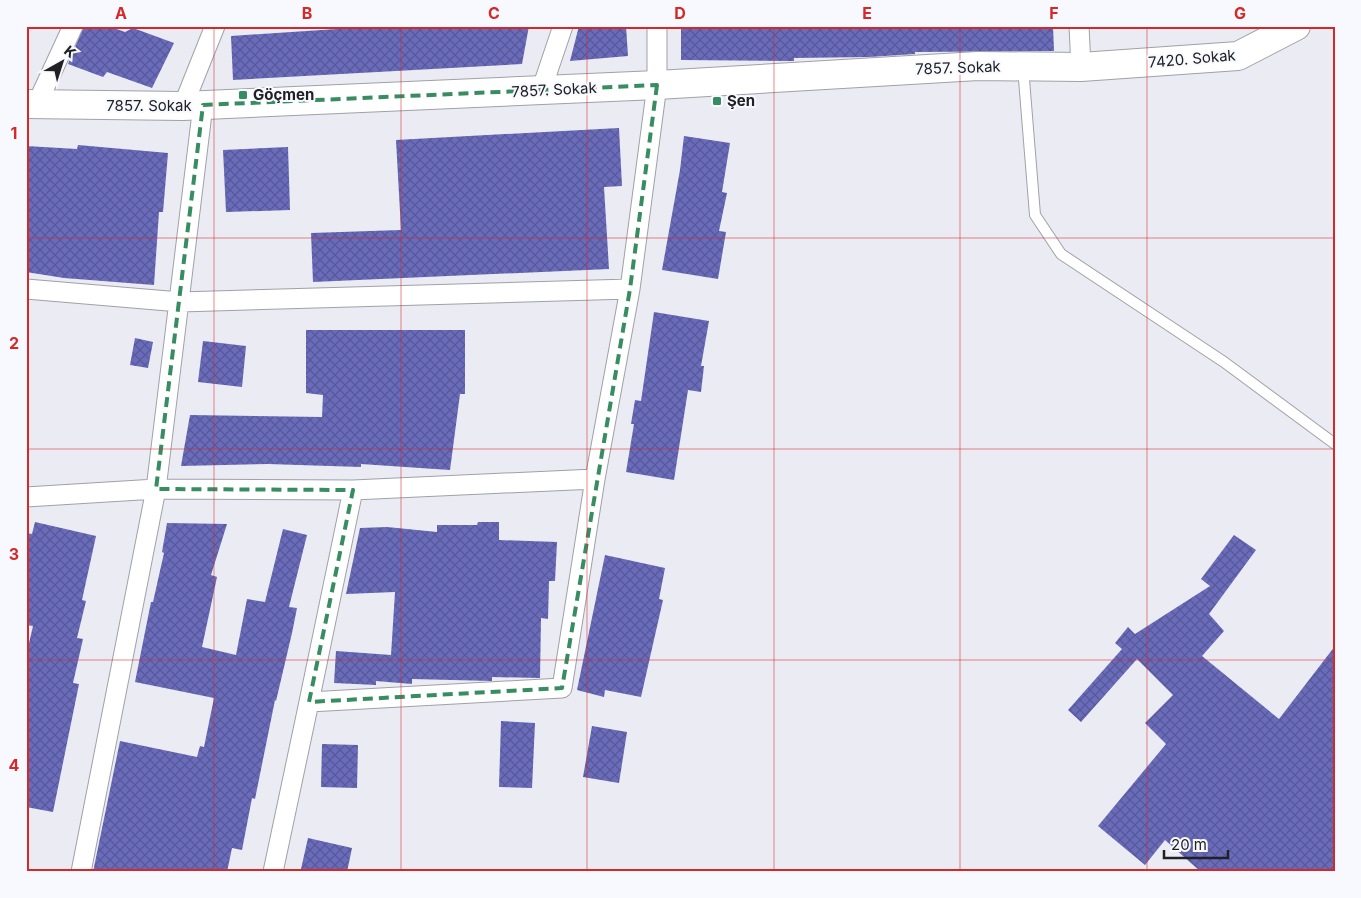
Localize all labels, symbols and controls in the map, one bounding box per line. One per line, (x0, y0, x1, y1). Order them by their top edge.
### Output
text: A (115, 3, 127, 23)
text: B (302, 3, 312, 23)
text: C (488, 3, 500, 23)
text: D (674, 3, 686, 23)
text: E (862, 3, 872, 23)
text: F (1049, 3, 1059, 23)
text: G (1234, 3, 1246, 23)
north arrow (38, 38, 88, 88)
text: K (61, 42, 80, 61)
street label: 7420. Sokak (1147, 45, 1237, 72)
street label: 7857. Sokak (915, 56, 1002, 78)
street label: 7857. Sokak (511, 78, 598, 101)
place label: Göçmen (253, 85, 314, 104)
marker: Göçmen (237, 89, 249, 101)
place label: Şen (727, 91, 755, 110)
marker: Şen (711, 95, 723, 107)
street label: 7857. Sokak (106, 96, 192, 115)
text: 1 (11, 123, 17, 143)
text: 2 (9, 333, 19, 353)
text: 3 (9, 544, 19, 564)
text: 4 (9, 755, 20, 775)
scale bar (1164, 828, 1227, 860)
text: 20 m (1171, 835, 1207, 854)

